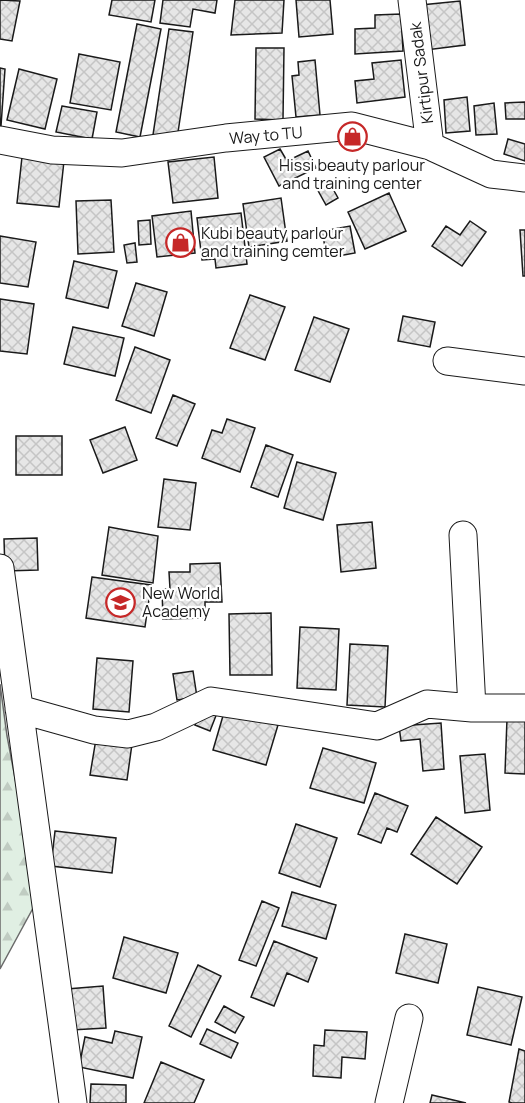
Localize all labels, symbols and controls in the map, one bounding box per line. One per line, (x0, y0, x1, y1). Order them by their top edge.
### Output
street label: Kirtipur Sadak (404, 20, 438, 125)
street label: Way to TU (228, 121, 304, 149)
shop icon: Hissi beauty parlour and training center (336, 121, 368, 153)
place label: Hissi beauty parlour and training center (279, 154, 425, 194)
place label: Kubi beauty parlour and training cemter (201, 222, 345, 262)
shop icon: Kubi beauty parlour and training cemter (164, 226, 196, 258)
place label: New World Academy (142, 582, 220, 622)
school or university icon: New World Academy (105, 586, 137, 618)

